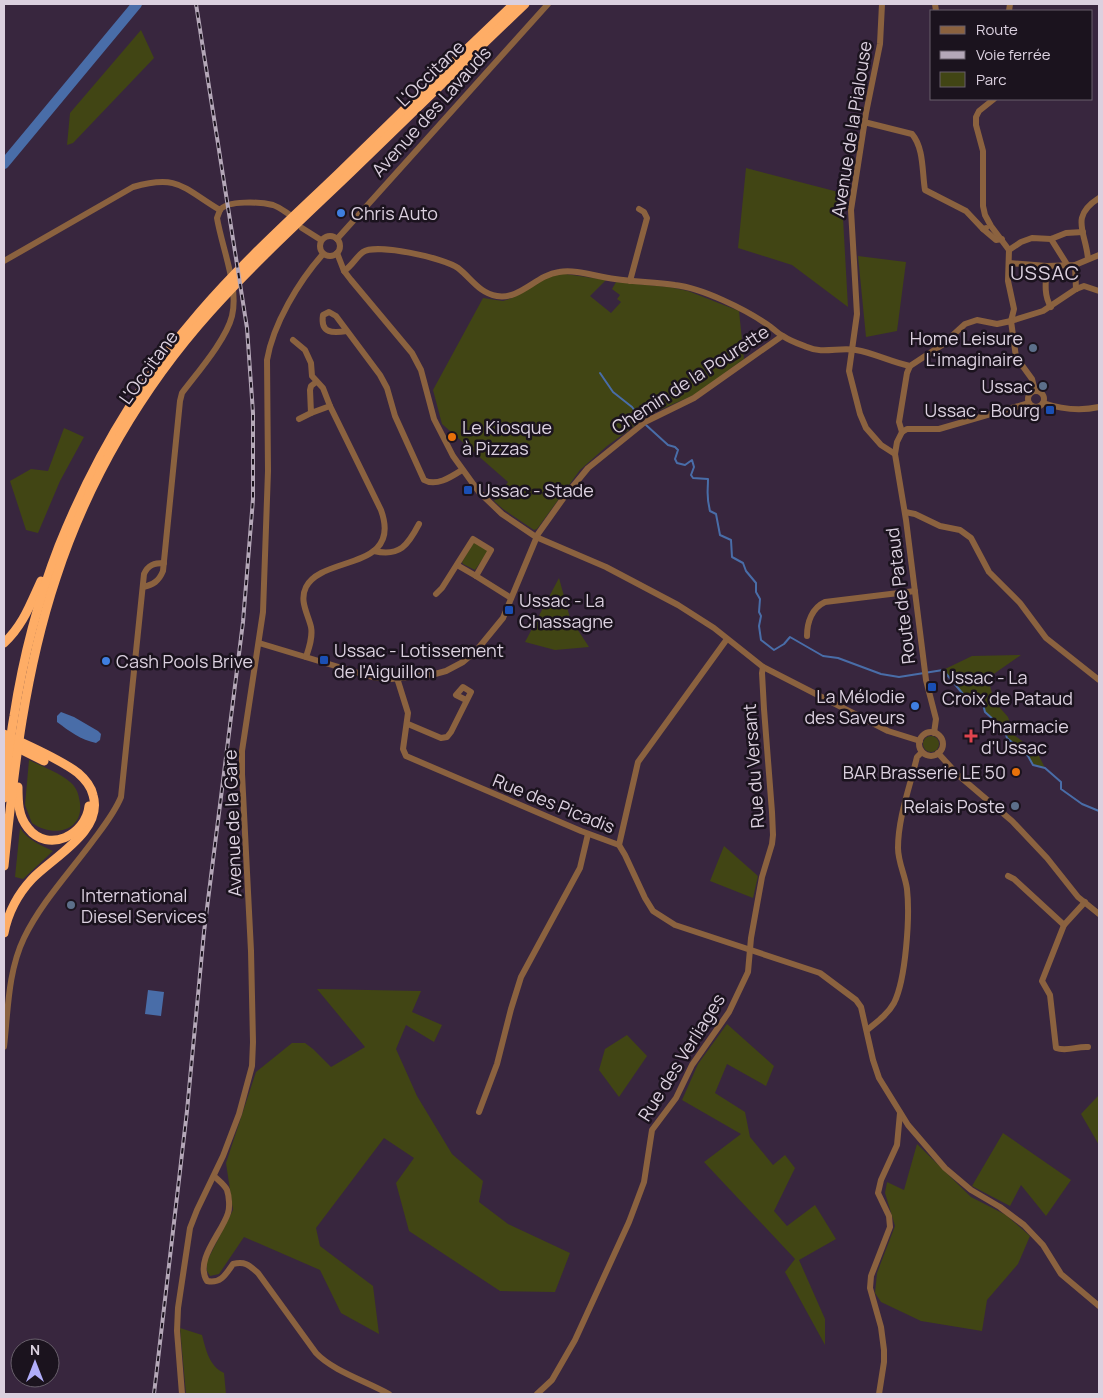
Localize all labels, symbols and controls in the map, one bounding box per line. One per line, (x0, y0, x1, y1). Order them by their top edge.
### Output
legend (930, 10, 1093, 100)
text: Route (976, 19, 1018, 40)
street label: L'Occitane (391, 35, 469, 111)
street label: Avenue de la Pialouse (825, 39, 877, 219)
street label: Avenue des Lavauds (366, 41, 496, 181)
text: Voie ferrée (976, 44, 1051, 65)
text: Parc (976, 69, 1007, 90)
place label: Chris Auto (351, 201, 438, 225)
marker: Chris Auto (335, 207, 347, 219)
district label: USSAC (1010, 259, 1080, 286)
street label: Chemin de la Pourette (607, 319, 773, 439)
street label: L'Occitane (113, 325, 183, 409)
place label: Home Leisure L'imaginaire (910, 326, 1023, 371)
marker: Home Leisure L'imaginaire (1027, 342, 1039, 354)
place label: Ussac (982, 374, 1033, 398)
marker: Ussac (1037, 380, 1049, 392)
place label: Ussac - Bourg (925, 398, 1040, 422)
marker: Ussac - Bourg (1044, 404, 1056, 416)
place label: Le Kiosque à Pizzas (462, 415, 552, 460)
marker: Le Kiosque à Pizzas (446, 431, 458, 443)
place label: Ussac - Stade (478, 478, 594, 502)
marker: Ussac - Stade (462, 484, 474, 496)
street label: Route de Pataud (880, 526, 920, 666)
place label: Ussac - La Chassagne (519, 588, 613, 633)
marker: Ussac - La Chassagne (503, 604, 515, 616)
place label: Ussac - Lotissement de l'Aiguillon (334, 638, 504, 683)
place label: Cash Pools Brive (116, 649, 253, 673)
marker: Ussac - Lotissement de l'Aiguillon (318, 654, 330, 666)
marker: Cash Pools Brive (100, 655, 112, 667)
place label: Ussac - La Croix de Pataud (942, 665, 1073, 710)
marker: Ussac - La Croix de Pataud (926, 681, 938, 693)
place label: La Mélodie des Saveurs (804, 684, 905, 729)
marker: La Mélodie des Saveurs (909, 700, 921, 712)
street label: Rue du Versant (737, 703, 769, 829)
place label: Pharmacie d'Ussac (981, 714, 1069, 759)
marker: Pharmacie d'Ussac (965, 730, 977, 742)
street label: Avenue de la Gare (217, 749, 247, 897)
place label: BAR Brasserie LE 50 (843, 760, 1006, 784)
marker: BAR Brasserie LE 50 (1010, 766, 1022, 778)
street label: Rue des Picadis (489, 768, 619, 838)
place label: Relais Poste (903, 794, 1005, 818)
marker: Relais Poste (1009, 800, 1021, 812)
place label: International Diesel Services (81, 883, 207, 928)
marker: International Diesel Services (65, 899, 77, 911)
street label: Rue des Verliages (632, 989, 730, 1125)
north arrow (10, 1338, 60, 1388)
text: N (30, 1340, 40, 1359)

